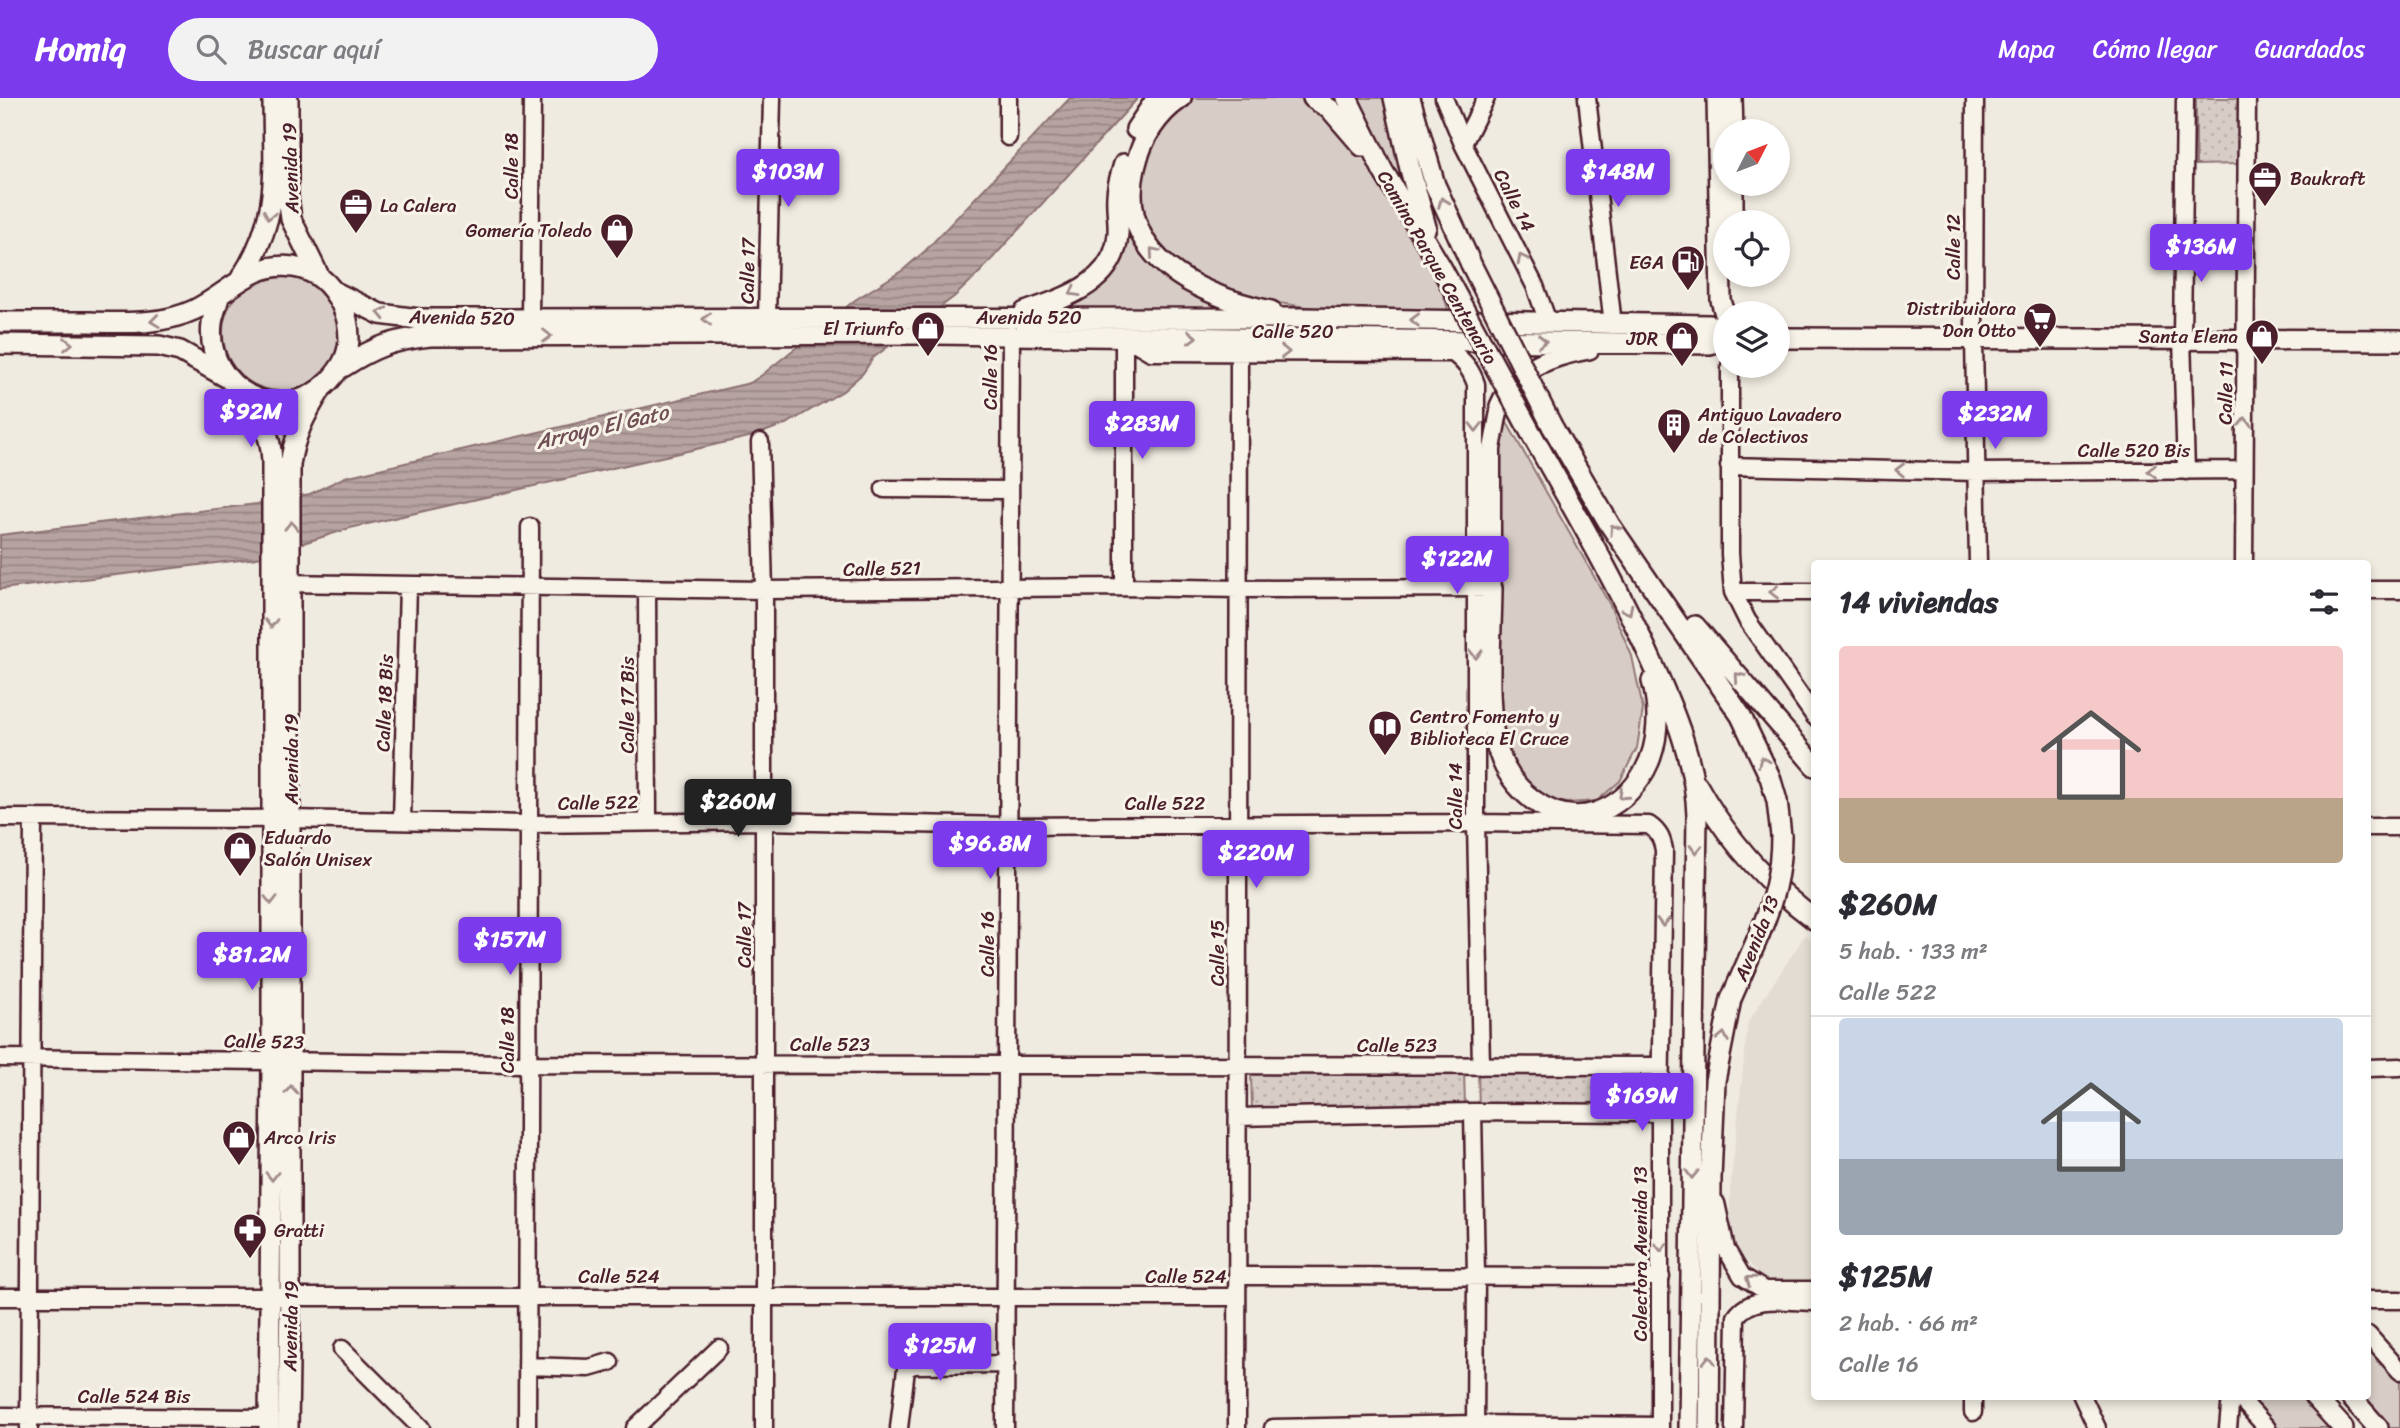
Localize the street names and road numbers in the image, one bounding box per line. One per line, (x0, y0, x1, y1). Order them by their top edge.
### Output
street label: Avenida 19 (272, 122, 309, 215)
street label: Calle 18 (495, 132, 528, 199)
street label: Calle 14 (1485, 163, 1545, 238)
street label: Camino Parque Centenario (1368, 164, 1507, 371)
street label: Calle 12 (1937, 214, 1970, 280)
street label: Calle 17 (730, 237, 765, 304)
street label: Avenida 520 (408, 300, 515, 335)
street label: Avenida 520 (975, 301, 1082, 334)
street label: Calle 520 (1252, 315, 1334, 348)
street label: Calle 16 (974, 344, 1007, 410)
street label: Calle 11 (2208, 361, 2243, 425)
street label: Calle 520 Bis (2078, 434, 2190, 467)
street label: Calle 521 (843, 551, 921, 586)
street label: Calle 18 Bis (366, 653, 403, 752)
street label: Calle 17 Bis (611, 656, 644, 753)
street label: Avenida 19 (275, 714, 308, 805)
street label: Calle 14 (1439, 762, 1472, 829)
street label: Calle 522 (557, 785, 639, 820)
street label: Calle 522 (1125, 787, 1205, 820)
street label: Avenida 13 (1724, 890, 1789, 987)
street label: Calle 17 (728, 901, 761, 968)
street label: Calle 16 (971, 911, 1004, 977)
street label: Calle 15 (1201, 919, 1234, 986)
street label: Calle 18 (491, 1006, 524, 1073)
street label: Calle 523 (224, 1024, 305, 1059)
street label: Calle 523 (790, 1028, 871, 1061)
street label: Calle 523 (1357, 1029, 1438, 1062)
street label: Colectora Avenida 13 (1624, 1166, 1657, 1342)
street label: Calle 524 (578, 1260, 660, 1293)
street label: Calle 524 (1145, 1260, 1227, 1293)
street label: Avenida 19 (273, 1280, 308, 1373)
street label: Calle 524 Bis (78, 1380, 190, 1413)

